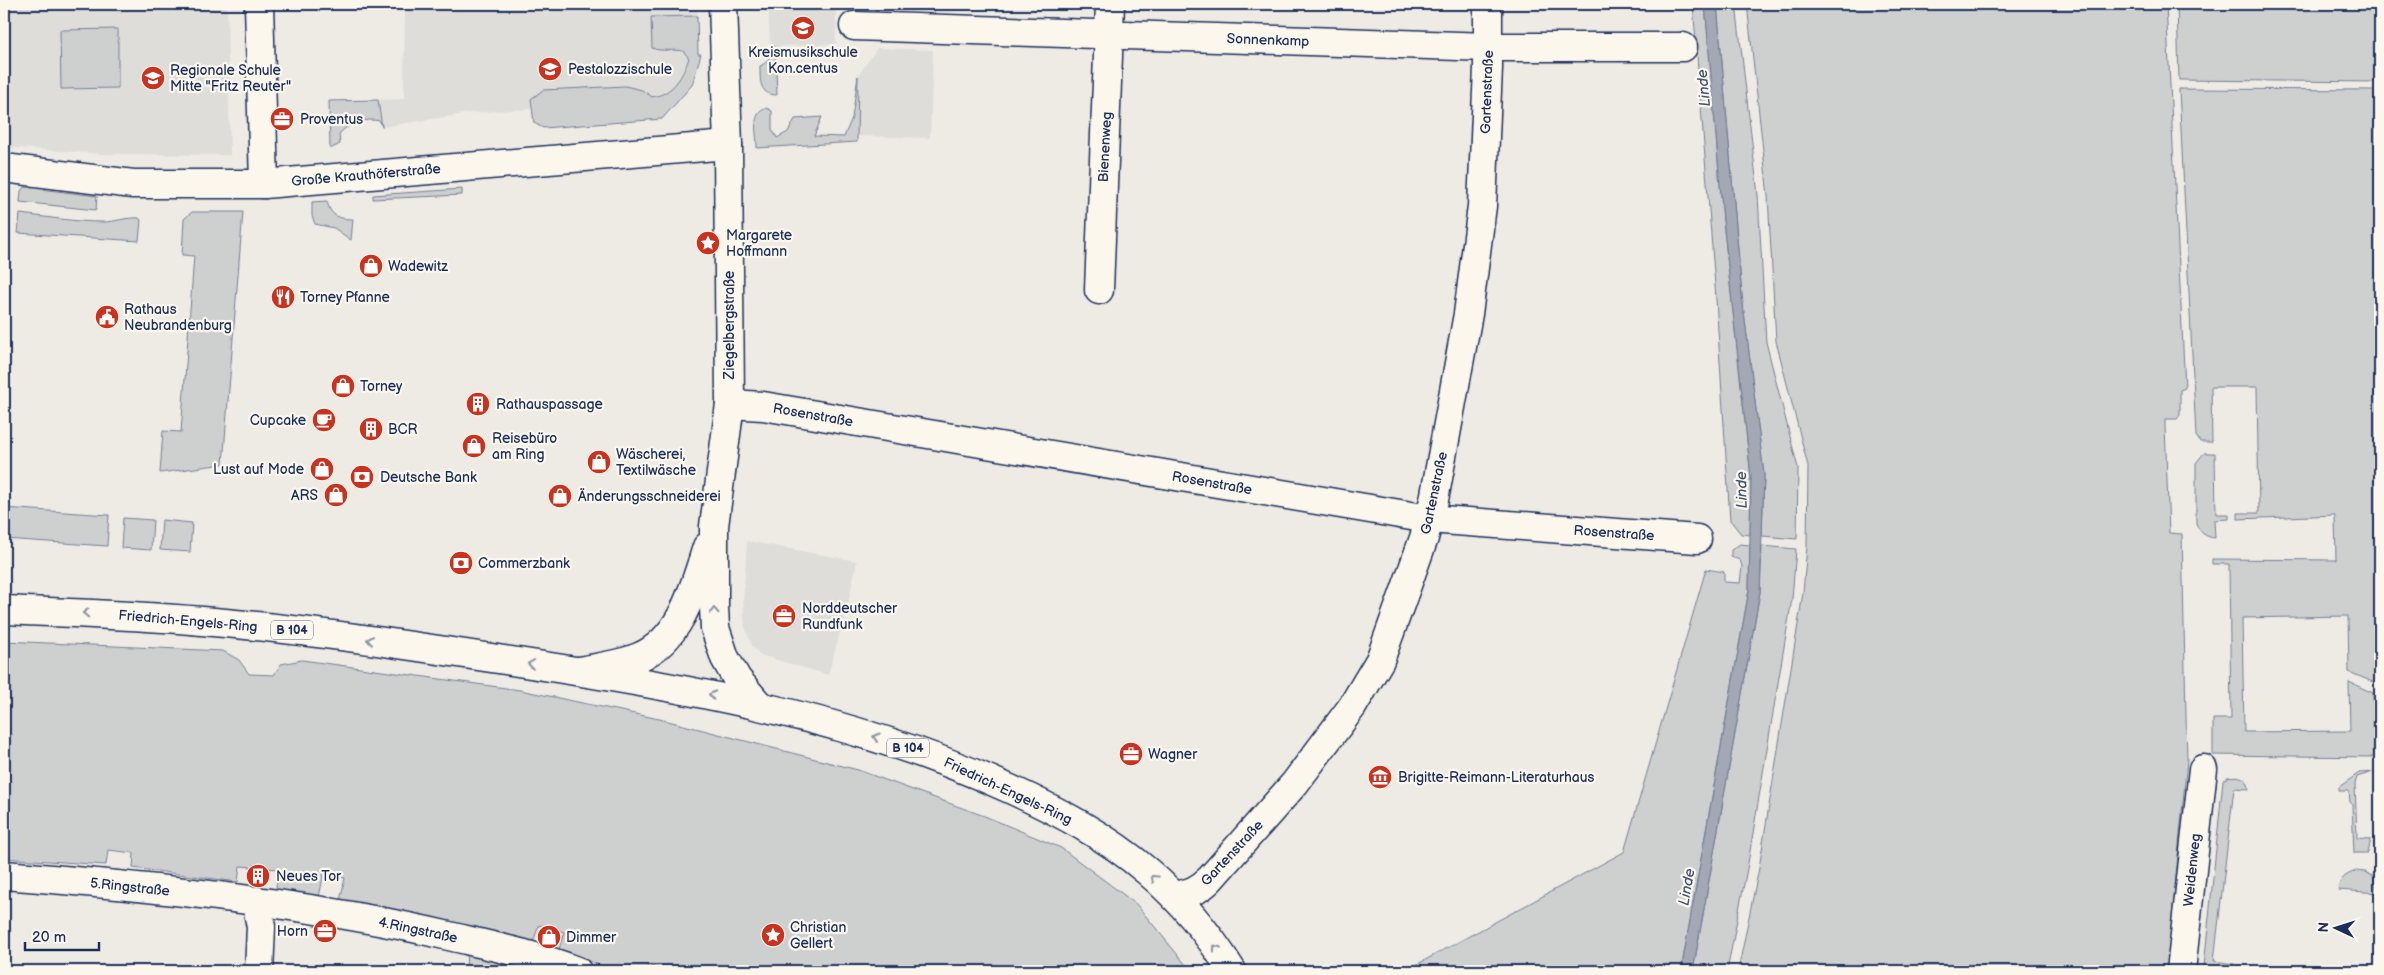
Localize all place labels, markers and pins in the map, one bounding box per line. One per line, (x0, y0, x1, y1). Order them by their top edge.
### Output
school or university icon: Kreismusikschule Kon.centus (790, 15, 816, 41)
place label: Kreismusikschule Kon.centus (748, 44, 858, 77)
school or university icon: Pestalozzischule (537, 56, 563, 82)
place label: Pestalozzischule (568, 61, 672, 78)
place label: Regionale Schule Mitte "Fritz Reuter" (170, 62, 291, 95)
school or university icon: Regionale Schule Mitte "Fritz Reuter" (140, 65, 166, 91)
office icon: Proventus (269, 106, 295, 132)
place label: Proventus (300, 111, 363, 128)
place label: Margarete Hoffmann (726, 227, 792, 260)
place icon: Margarete Hoffmann (695, 230, 721, 256)
shop icon: Wadewitz (358, 253, 384, 279)
place label: Wadewitz (388, 258, 448, 275)
restaurant icon: Torney Pfanne (270, 284, 296, 310)
place label: Torney Pfanne (300, 289, 390, 306)
place label: Rathaus Neubrandenburg (124, 301, 232, 334)
public building icon: Rathaus Neubrandenburg (94, 304, 120, 330)
shop icon: Torney (330, 373, 356, 399)
place label: Torney (360, 378, 403, 395)
building icon: Rathauspassage (465, 391, 491, 417)
place label: Rathauspassage (496, 396, 603, 413)
cafe icon: Cupcake (311, 407, 337, 433)
place label: Cupcake (250, 412, 306, 429)
building icon: BCR (358, 416, 384, 442)
place label: BCR (388, 421, 418, 438)
place label: Reisebüro am Ring (492, 430, 557, 463)
shop icon: Reisebüro am Ring (461, 433, 487, 459)
place label: Wäscherei, Textilwäsche (616, 446, 696, 479)
shop icon: Wäscherei, Textilwäsche (586, 449, 612, 475)
shop icon: Lust auf Mode (309, 456, 335, 482)
place label: Lust auf Mode (213, 461, 304, 478)
bank icon: Deutsche Bank (349, 464, 375, 490)
place label: Deutsche Bank (380, 469, 477, 486)
shop icon: ARS (323, 482, 349, 508)
shop icon: Änderungsschneiderei (547, 483, 573, 509)
place label: ARS (291, 487, 318, 504)
place label: Änderungsschneiderei (578, 488, 721, 505)
bank icon: Commerzbank (448, 550, 474, 576)
place label: Commerzbank (478, 555, 570, 572)
place label: Norddeutscher Rundfunk (802, 600, 898, 633)
office icon: Norddeutscher Rundfunk (771, 603, 797, 629)
office icon: Wagner (1118, 741, 1144, 767)
place label: Wagner (1148, 746, 1198, 763)
museum icon: Brigitte-Reimann-Literaturhaus (1367, 764, 1393, 790)
place label: Brigitte-Reimann-Literaturhaus (1398, 769, 1595, 786)
building icon: Neues Tor (245, 863, 271, 889)
place label: Neues Tor (276, 868, 342, 885)
office icon: Horn (312, 918, 338, 944)
place label: Christian Gellert (790, 919, 846, 952)
place icon: Christian Gellert (760, 922, 786, 948)
place label: Horn (277, 923, 308, 940)
shop icon: Dimmer (536, 924, 562, 950)
place label: Dimmer (566, 929, 617, 946)

